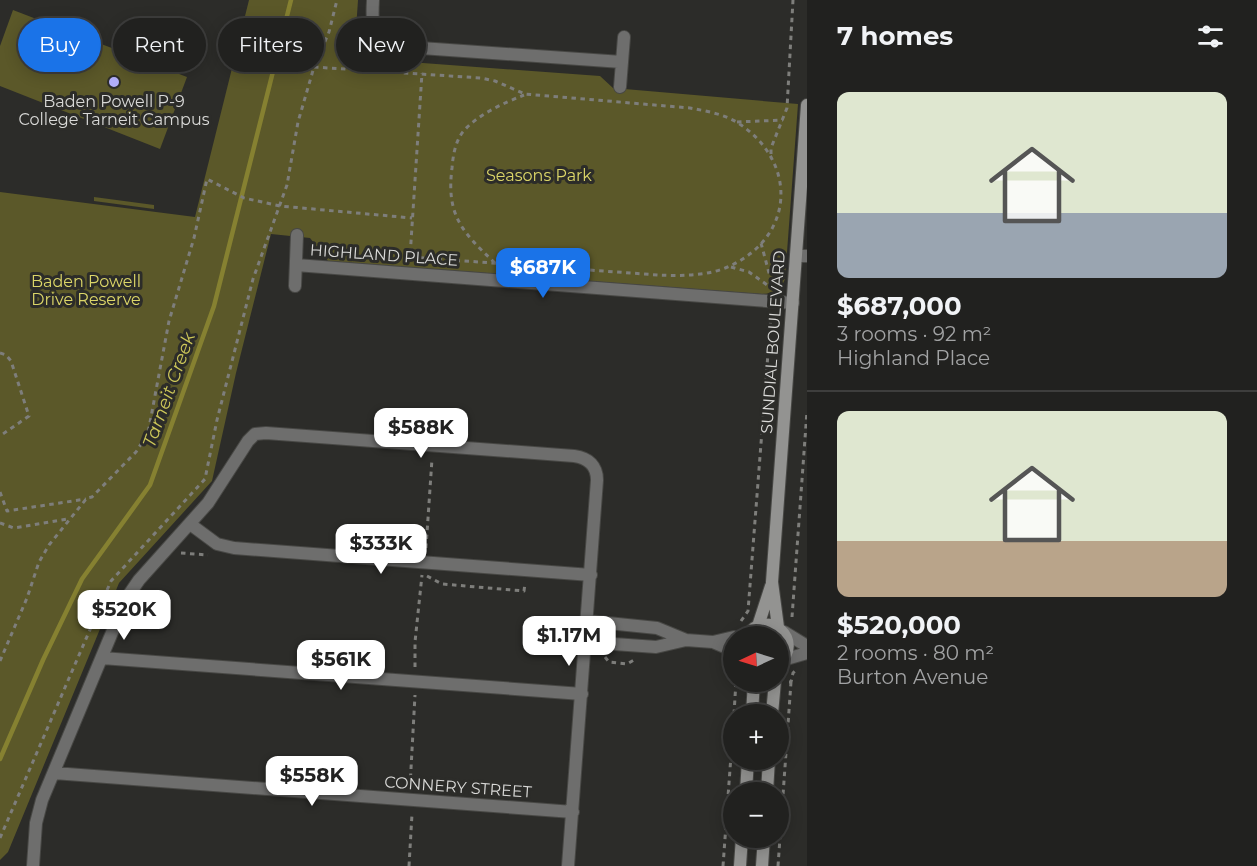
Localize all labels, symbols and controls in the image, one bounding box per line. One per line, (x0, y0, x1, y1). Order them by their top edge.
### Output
chip: Buy (18, 18, 101, 72)
chip: Rent (113, 18, 206, 72)
chip: Filters (218, 18, 324, 72)
chip: New (336, 18, 426, 72)
text: 7 homes (837, 20, 953, 52)
icon: filters (1194, 20, 1227, 53)
marker: Baden Powell P-9 College Tarneit Campus (107, 75, 121, 89)
place label: Baden Powell P-9 College Tarneit Campus (19, 92, 210, 129)
icon: home (978, 131, 1086, 239)
park label: Seasons Park (486, 166, 592, 185)
street label: HIGHLAND PLACE (309, 240, 459, 270)
pin: $687K (501, 248, 585, 299)
street label: SUNDIAL BOULEVARD (757, 250, 789, 434)
text: $687K (510, 255, 576, 279)
park label: Baden Powell Drive Reserve (31, 272, 141, 309)
text: $687,000 (837, 290, 962, 322)
text: 3 rooms · 92 m² (837, 322, 991, 346)
water label: Tarneit Creek (138, 328, 200, 451)
text: Highland Place (837, 346, 990, 370)
pin: $588K (379, 408, 463, 459)
text: $588K (388, 415, 454, 439)
icon: home (978, 450, 1086, 558)
pin: $333K (339, 524, 423, 575)
text: $333K (350, 531, 412, 555)
pin: $520K (82, 590, 166, 641)
text: $520K (92, 597, 156, 621)
text: $520,000 (837, 609, 961, 641)
pin: $1.17M (520, 616, 618, 667)
text: $1.17M (537, 623, 601, 647)
north arrow (723, 626, 789, 692)
map controls (723, 626, 789, 848)
pin: $561K (299, 640, 383, 691)
text: 2 rooms · 80 m² (837, 641, 994, 665)
text: $561K (311, 647, 371, 671)
text: Burton Avenue (837, 665, 988, 689)
button: + (723, 704, 789, 770)
pin: $558K (270, 756, 354, 807)
text: $558K (280, 763, 344, 787)
street label: CONNERY STREET (384, 772, 533, 802)
button: − (723, 782, 789, 848)

